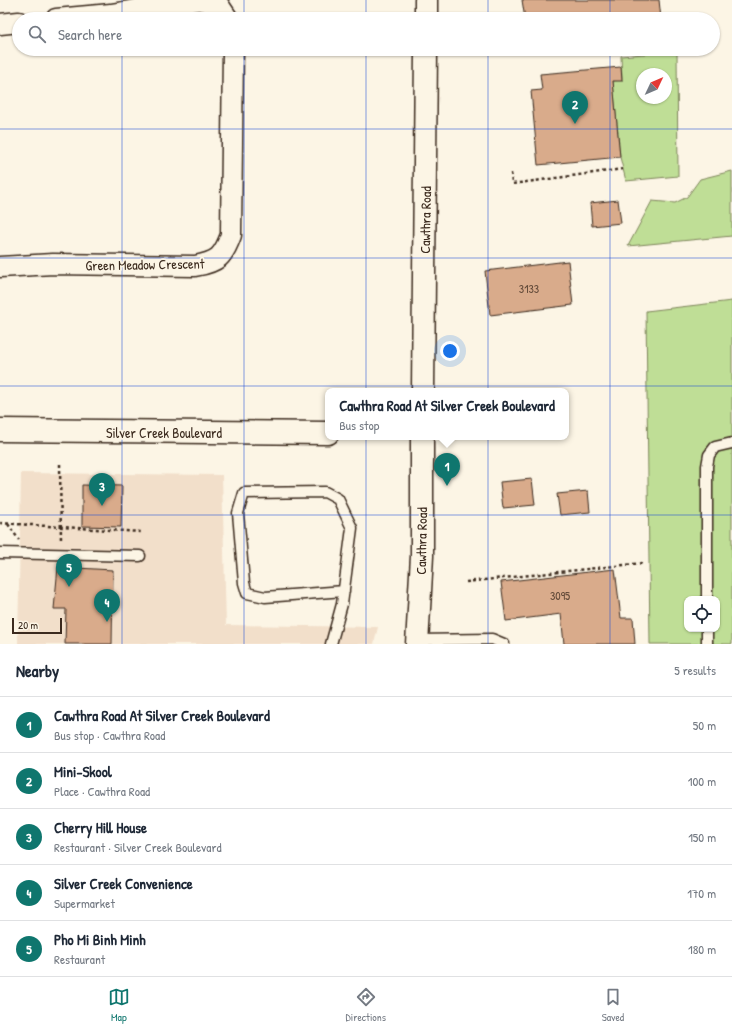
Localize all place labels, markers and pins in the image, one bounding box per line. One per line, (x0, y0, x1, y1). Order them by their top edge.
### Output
pin: 2 (562, 91, 588, 124)
pin: 1 (434, 453, 460, 486)
pin: 3 (89, 473, 115, 506)
pin: 5 (56, 554, 82, 587)
pin: 4 (94, 589, 120, 622)

